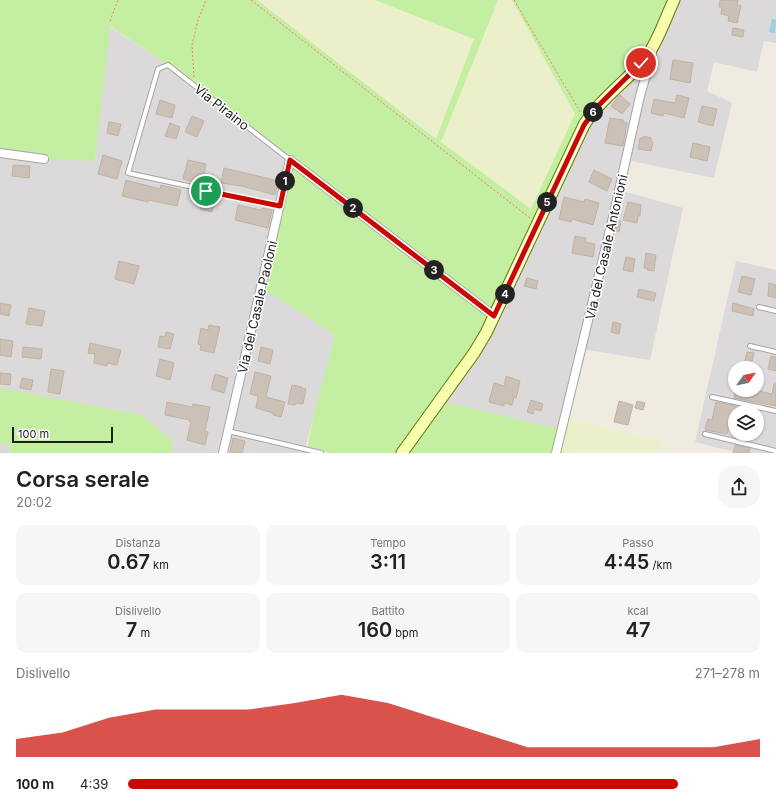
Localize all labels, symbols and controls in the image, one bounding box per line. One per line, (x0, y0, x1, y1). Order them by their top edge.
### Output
pin (624, 46, 658, 80)
icon: check (630, 52, 652, 74)
street label: Via Piraino (191, 81, 253, 134)
pin: 6 (583, 102, 603, 122)
text: 6 (589, 105, 597, 119)
pin: 1 (275, 171, 295, 191)
street label: Via del Casale Antonioni (581, 173, 631, 321)
pin (189, 174, 223, 208)
text: 1 (283, 174, 287, 188)
icon: arrive (195, 180, 217, 202)
pin: 5 (537, 192, 557, 212)
text: 5 (543, 195, 551, 209)
pin: 2 (343, 198, 363, 218)
text: 2 (350, 201, 356, 215)
street label: Via del Casale Paoloni (234, 239, 280, 375)
pin: 3 (424, 260, 444, 280)
text: 3 (430, 263, 438, 277)
pin: 4 (495, 284, 515, 304)
text: 4 (501, 287, 509, 301)
north arrow (728, 361, 764, 397)
map controls (728, 361, 764, 441)
button: layers (728, 405, 764, 441)
scale bar (12, 425, 113, 444)
text: 100 m (18, 427, 49, 441)
text: Corsa serale (16, 466, 150, 492)
button: share (718, 466, 760, 508)
text: 20:02 (16, 494, 52, 510)
text: Distanza (116, 536, 161, 550)
text: Tempo (370, 536, 406, 550)
text: Passo (622, 536, 654, 550)
text: 0.67 (107, 550, 150, 574)
text: 3:11 (370, 550, 406, 574)
text: 4:45 (604, 550, 649, 574)
text: km (150, 558, 169, 572)
text: /km (649, 558, 672, 572)
text: Dislivello (115, 604, 161, 618)
text: Battito (371, 604, 405, 618)
text: kcal (627, 604, 649, 618)
text: 7 (126, 618, 137, 642)
text: 160 (358, 618, 392, 642)
text: 47 (626, 618, 650, 642)
text: m (137, 626, 150, 640)
text: bpm (392, 626, 418, 640)
text: Dislivello (16, 665, 70, 681)
text: 271–278 m (695, 665, 760, 681)
text: 100 m (16, 776, 54, 792)
text: 4:39 (80, 776, 108, 792)

